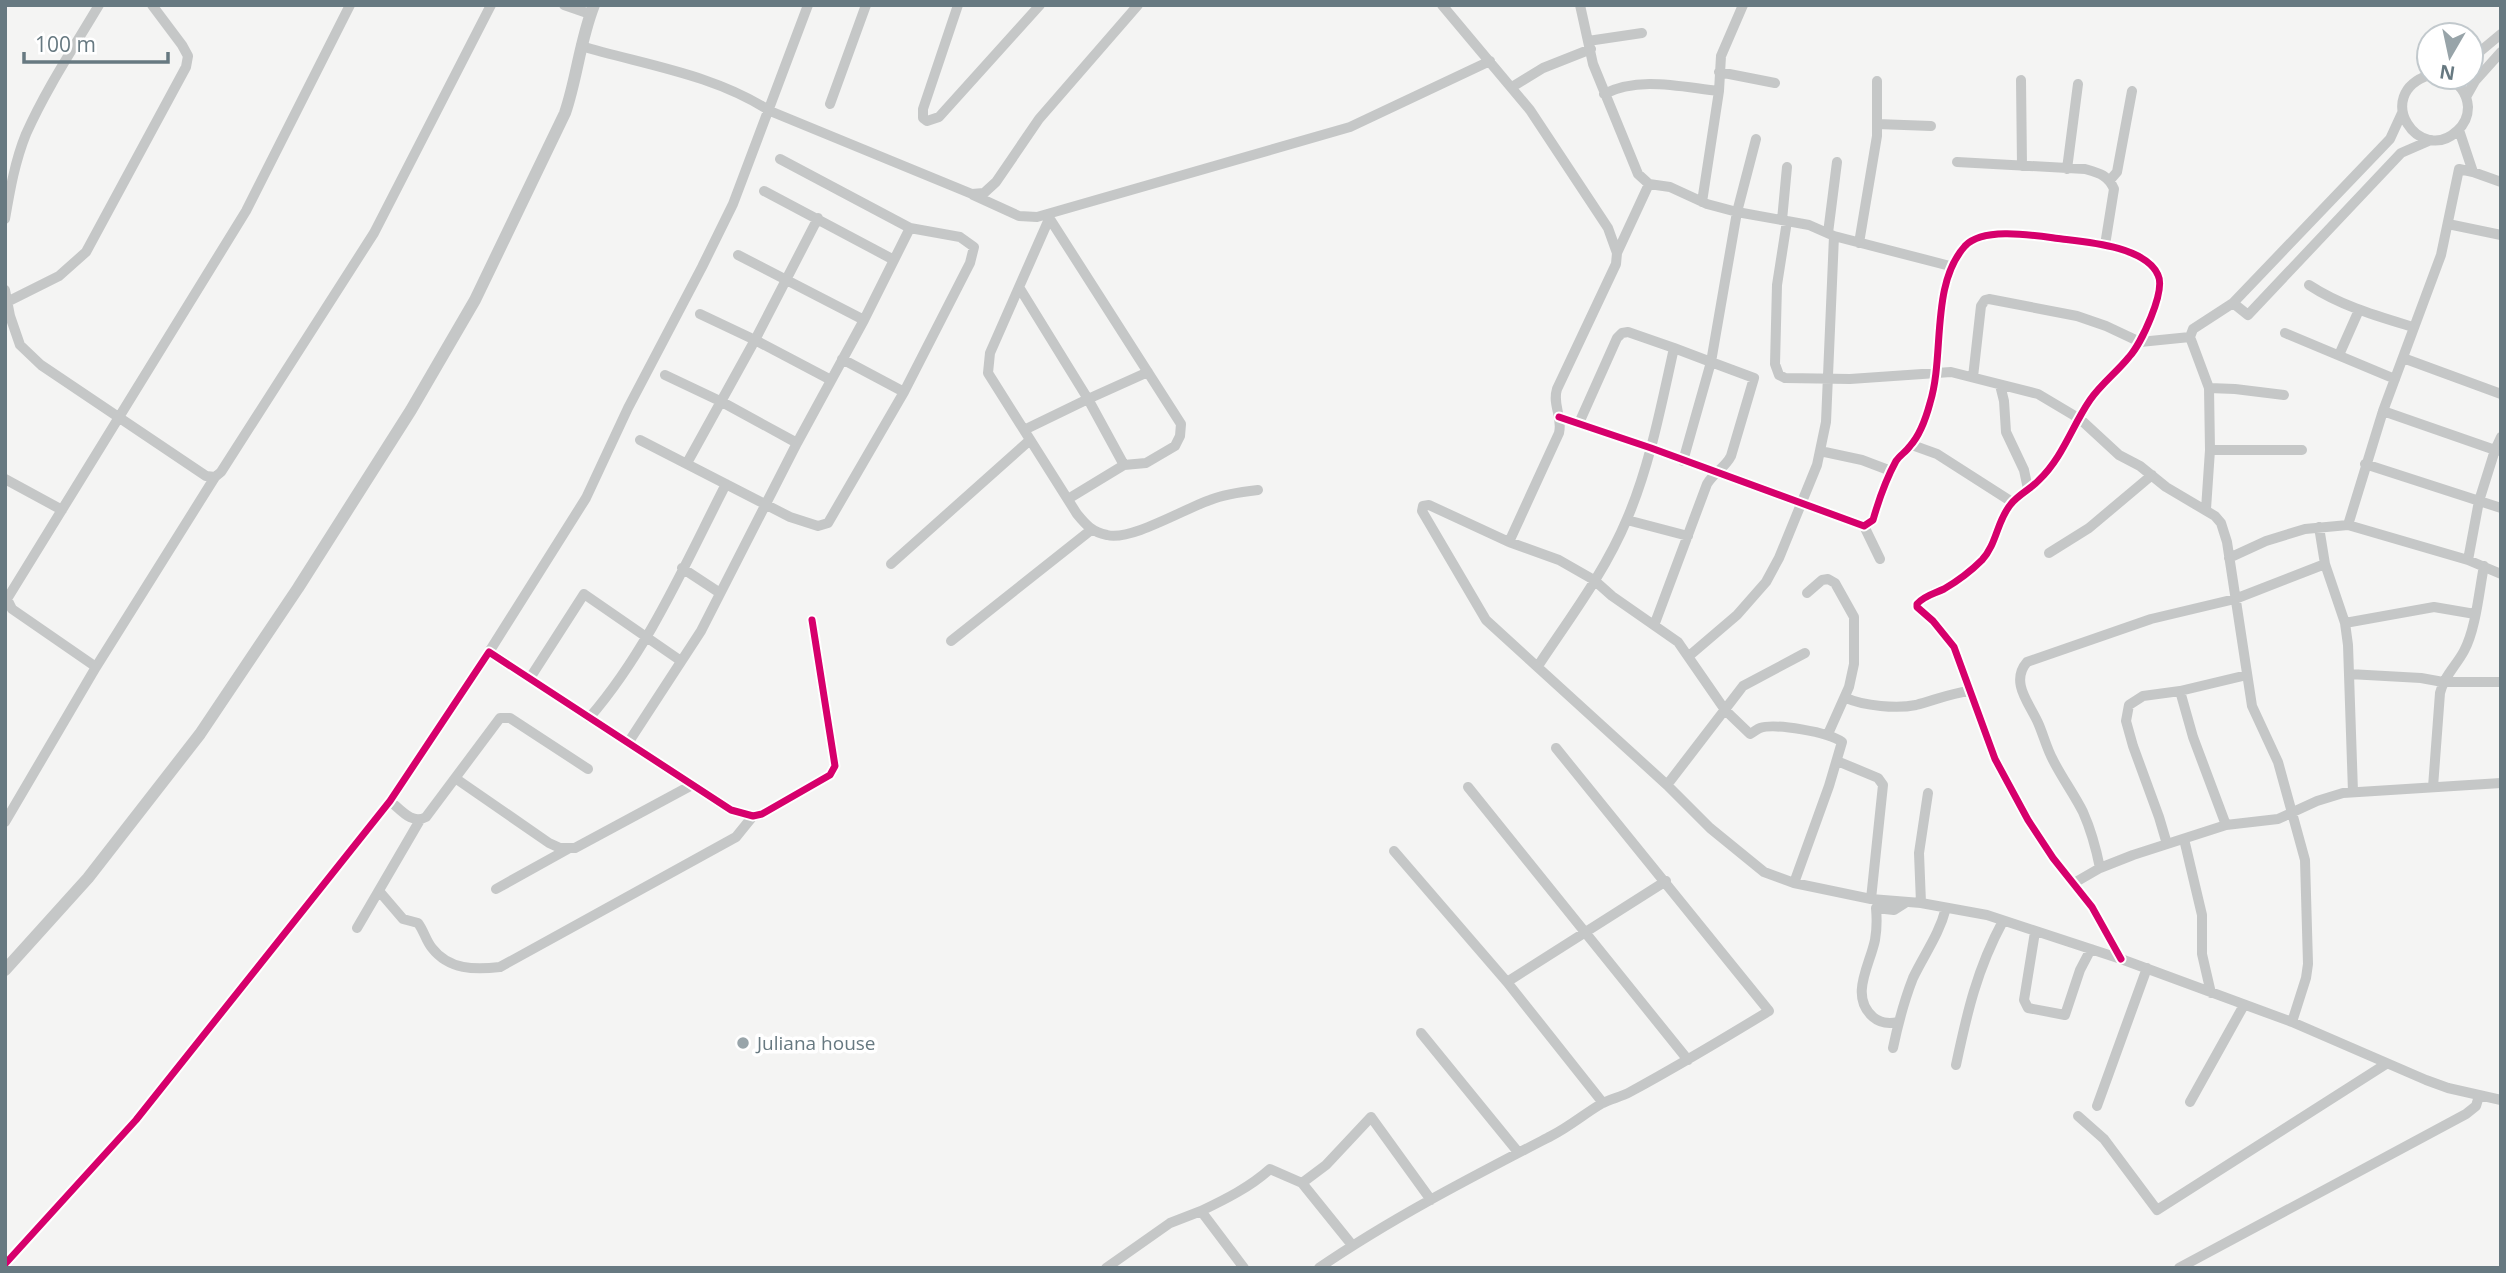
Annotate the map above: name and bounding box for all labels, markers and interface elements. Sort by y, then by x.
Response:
scale bar [24,21,168,65]
north arrow [2415,21,2485,91]
text: 100 m [35,30,96,58]
text: N [2438,59,2457,87]
place label: Juliana house [755,1030,876,1056]
marker: Juliana house [735,1035,751,1051]

